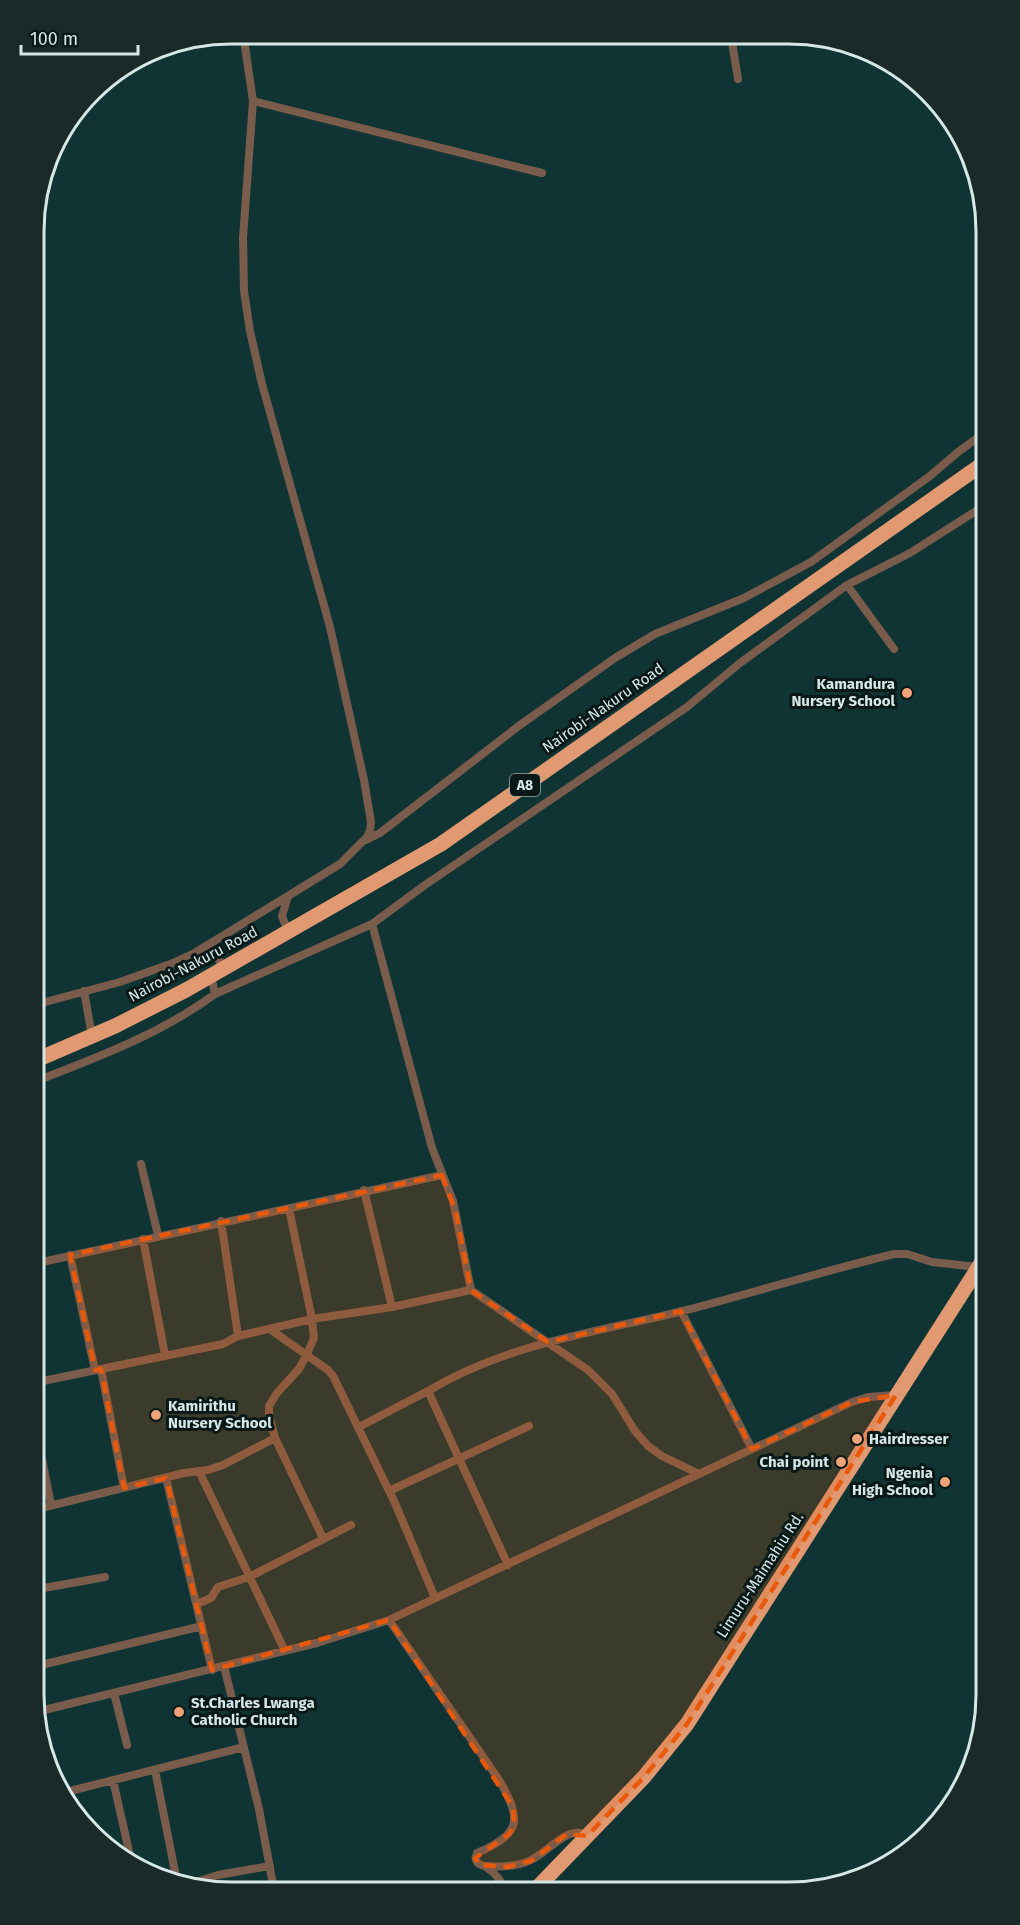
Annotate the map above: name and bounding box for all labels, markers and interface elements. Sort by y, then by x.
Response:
scale bar [21,18,138,56]
text: 100 m [30,28,78,50]
street label: Nairobi-Nakuru Road [539,659,667,757]
place label: Kamandura Nursery School [791,675,896,710]
marker: Kamandura Nursery School [900,686,914,700]
road number: A8 [510,774,540,796]
street label: Nairobi-Nakuru Road [125,922,261,1006]
place label: Kamirithu Nursery School [168,1397,272,1432]
marker: Kamirithu Nursery School [149,1408,163,1422]
place label: Hairdresser [869,1430,950,1448]
marker: Hairdresser [850,1432,864,1446]
place label: Chai point [759,1453,829,1471]
marker: Chai point [834,1455,848,1469]
place label: Ngenia High School [852,1464,934,1499]
marker: Ngenia High School [938,1475,952,1489]
street label: Limuru-Maimahiu Rd. [713,1509,807,1641]
place label: St.Charles Lwanga Catholic Church [191,1694,315,1729]
marker: St.Charles Lwanga Catholic Church [172,1705,186,1719]

